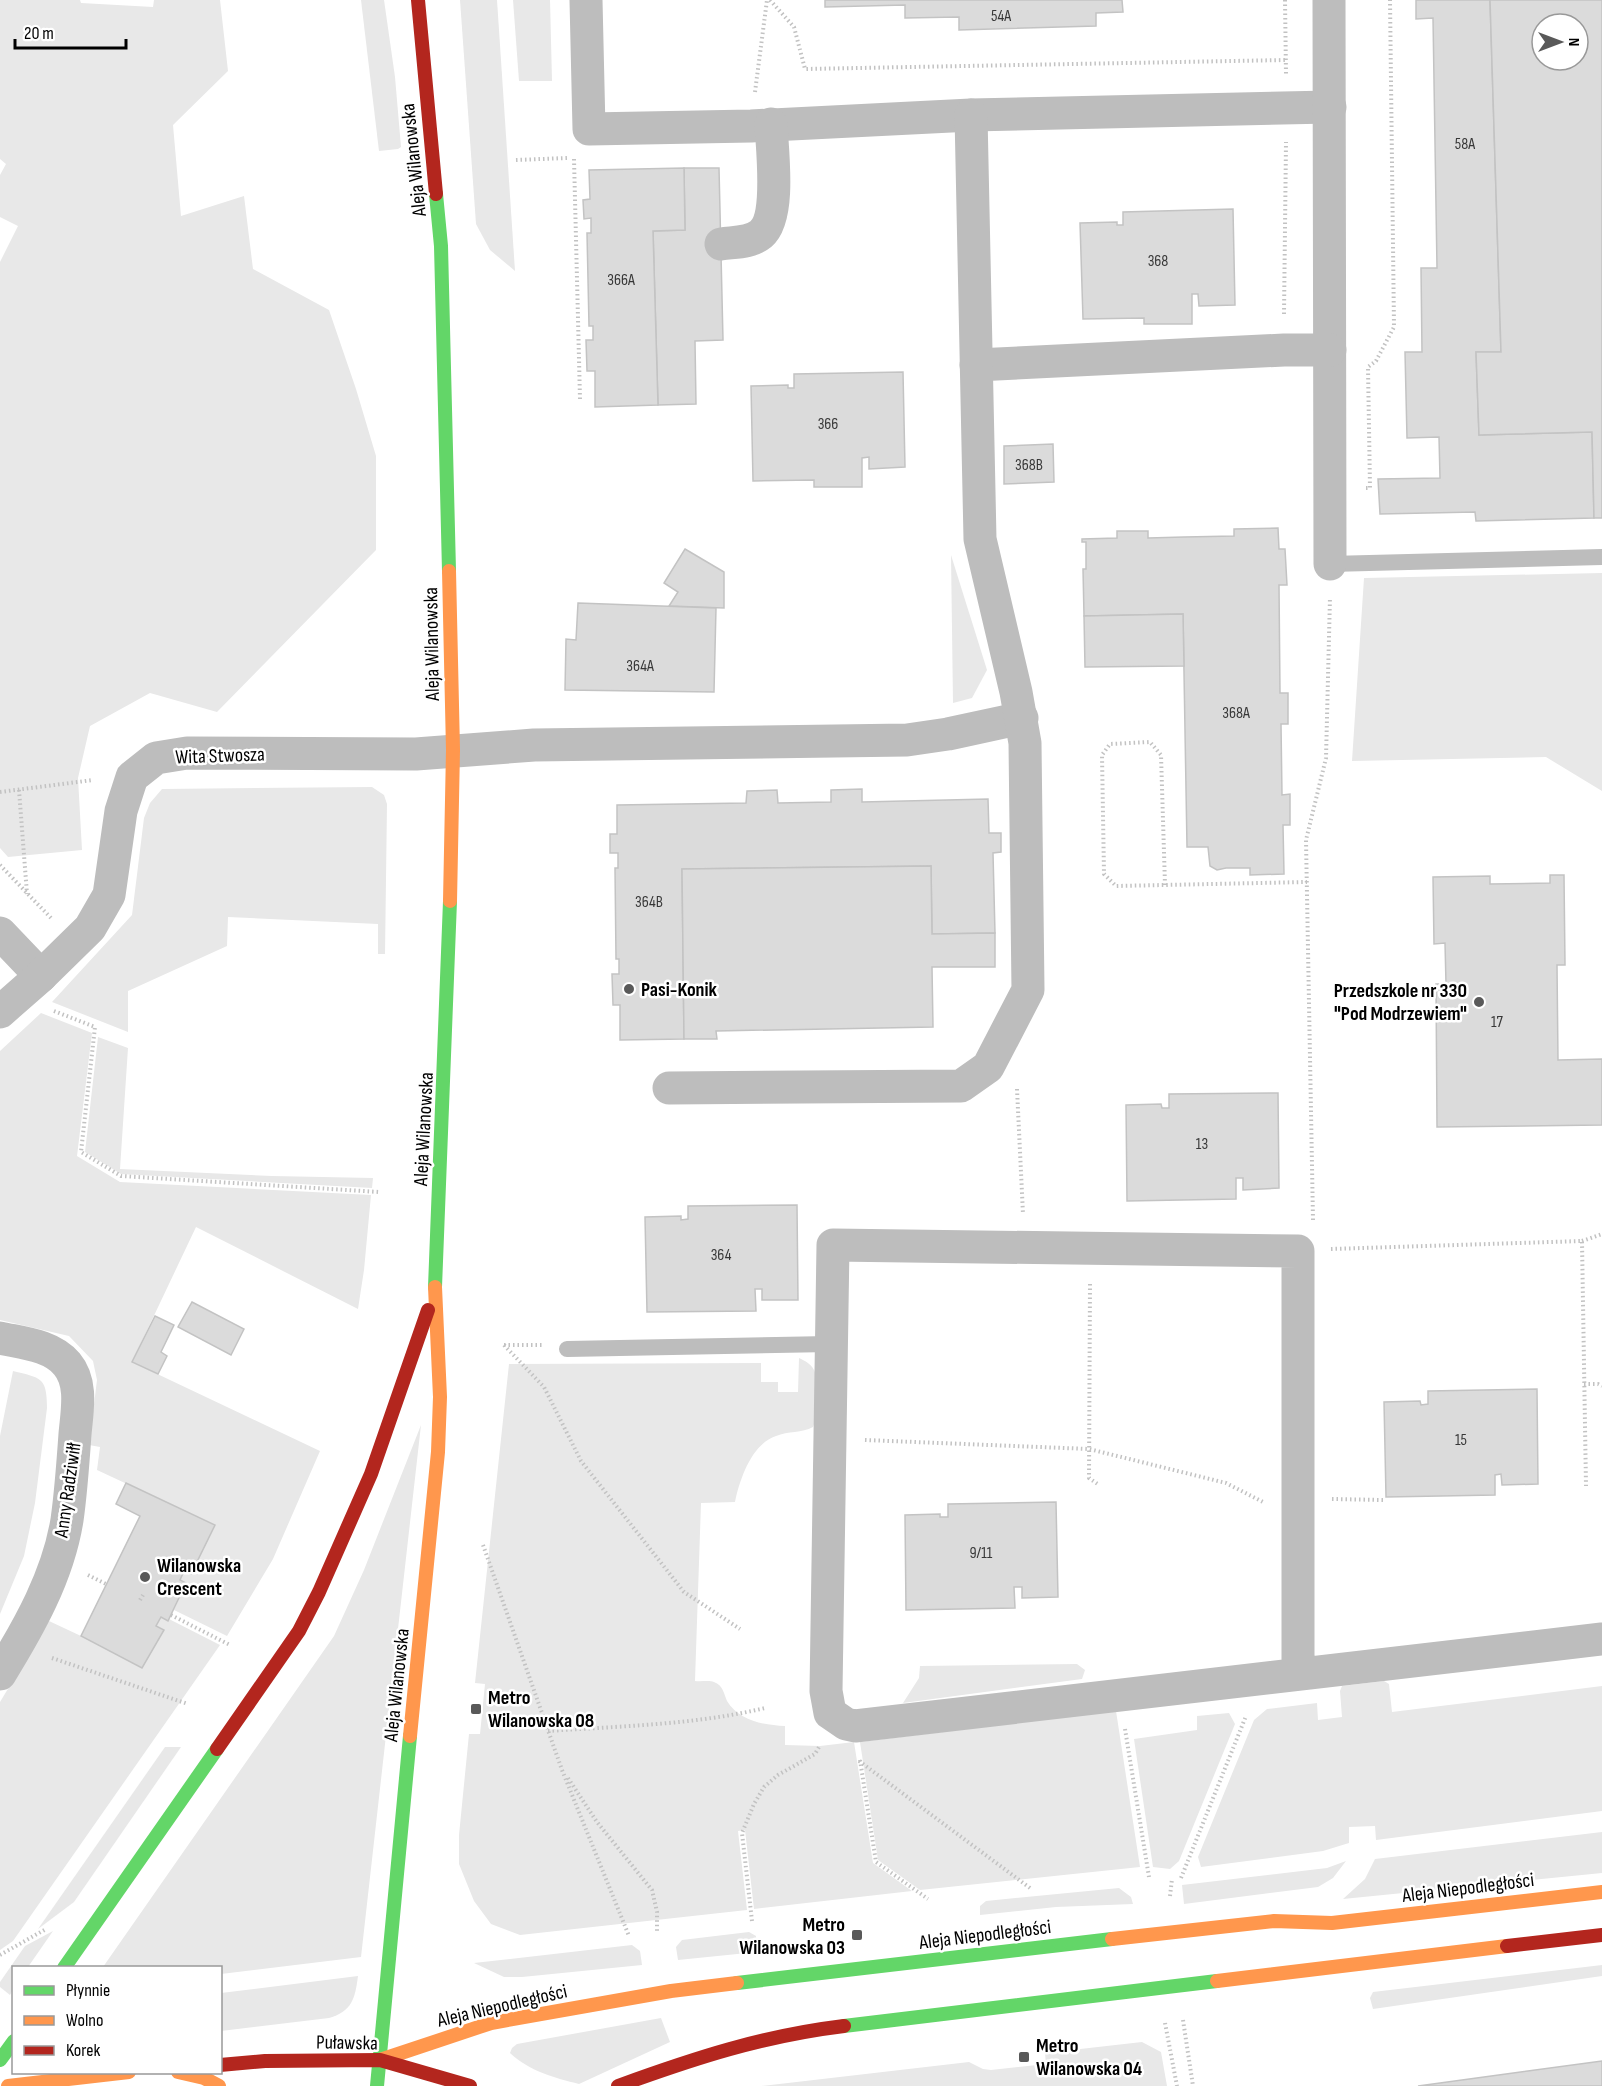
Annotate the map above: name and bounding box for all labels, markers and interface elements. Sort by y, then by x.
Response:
house number: 54A [991,7,1011,26]
scale bar [15,12,126,50]
north arrow [1530,12,1590,72]
text: 20 m [24,23,54,44]
text: N [1564,38,1583,46]
street label: Aleja Wilanowska [396,102,432,219]
house number: 58A [1455,135,1475,154]
house number: 368 [1148,252,1168,271]
house number: 366A [607,271,635,290]
house number: 366 [818,415,838,434]
house number: 368B [1015,456,1043,475]
street label: Aleja Wilanowska [419,587,445,702]
house number: 364A [626,657,654,676]
house number: 368A [1222,704,1250,723]
street label: Wita Stwosza [175,742,265,770]
house number: 364B [635,893,663,912]
place label: Pasi-Konik [641,978,718,1002]
place label: Przedszkole nr 330 "Pod Modrzewiem" [1334,979,1467,1026]
marker: Pasi-Konik [622,982,636,996]
marker: Przedszkole nr 330 "Pod Modrzewiem" [1472,995,1486,1009]
house number: 17 [1491,1013,1504,1032]
street label: Aleja Wilanowska [409,1072,439,1187]
house number: 13 [1196,1135,1208,1154]
house number: 364 [711,1246,732,1265]
house number: 15 [1455,1431,1467,1450]
street label: Anny Radziwiłł [49,1441,87,1540]
house number: 9/11 [970,1544,993,1563]
place label: Wilanowska Crescent [157,1554,241,1601]
marker: Wilanowska Crescent [138,1570,152,1584]
street label: Aleja Wilanowska [379,1627,415,1744]
place label: Metro Wilanowska 08 [488,1686,594,1733]
marker: Metro Wilanowska 08 [469,1702,483,1716]
street label: Aleja Niepodległości [1400,1868,1535,1908]
place label: Metro Wilanowska 03 [739,1913,845,1960]
street label: Aleja Niepodległości [917,1915,1052,1955]
marker: Metro Wilanowska 03 [850,1928,864,1942]
legend [12,1966,222,2074]
street label: Aleja Niepodległości [434,1979,570,2033]
text: Płynnie [66,1980,110,2001]
text: Wolno [66,2010,103,2031]
street label: Puławska [316,2030,378,2056]
place label: Metro Wilanowska 04 [1036,2034,1142,2081]
text: Korek [66,2040,100,2061]
marker: Metro Wilanowska 04 [1017,2050,1031,2064]

